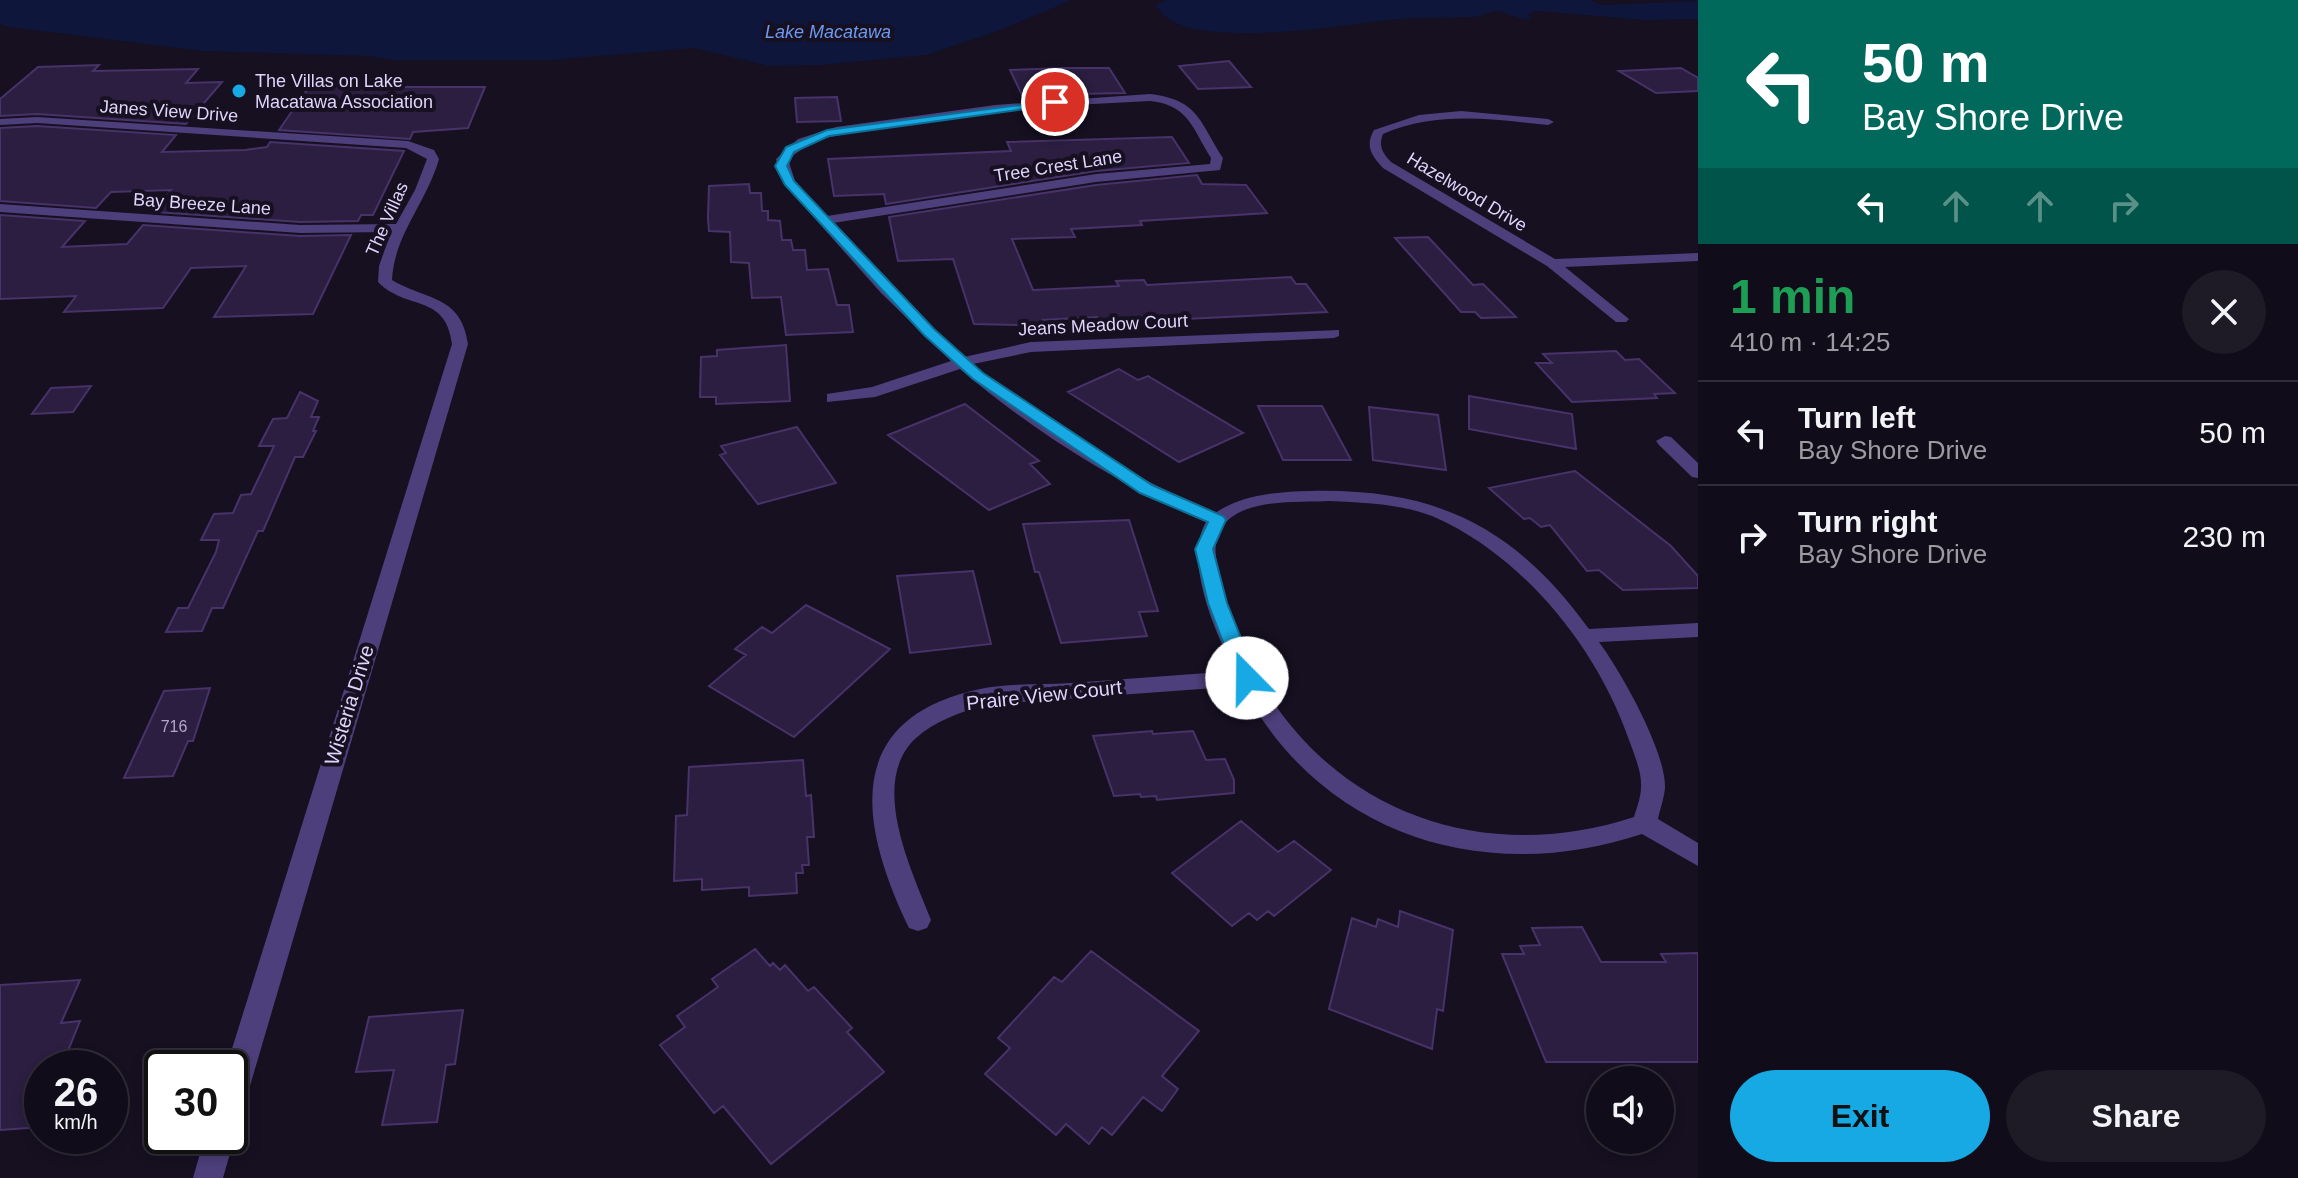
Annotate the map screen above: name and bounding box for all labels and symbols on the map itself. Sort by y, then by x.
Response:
water label: Lake Macatawa [765,22,891,42]
pin [1021,68,1089,136]
place label: The Villas on Lake Macatawa Association [255,71,433,112]
marker: The Villas on Lake Macatawa Association [230,82,248,100]
street label: Janes View Drive [99,96,239,126]
street label: Tree Crest Lane [993,146,1123,186]
street label: Hazelwood Drive [1404,148,1530,236]
street label: The Villas [362,179,412,259]
street label: Bay Breeze Lane [132,189,272,219]
street label: Jeans Meadow Court [1018,311,1188,339]
position arrow [1205,636,1289,720]
street label: Wisteria Drive [320,642,378,768]
street label: Praire View Court [965,676,1123,714]
house number: 716 [161,718,187,735]
speed limit sign: 30 [144,1050,248,1154]

